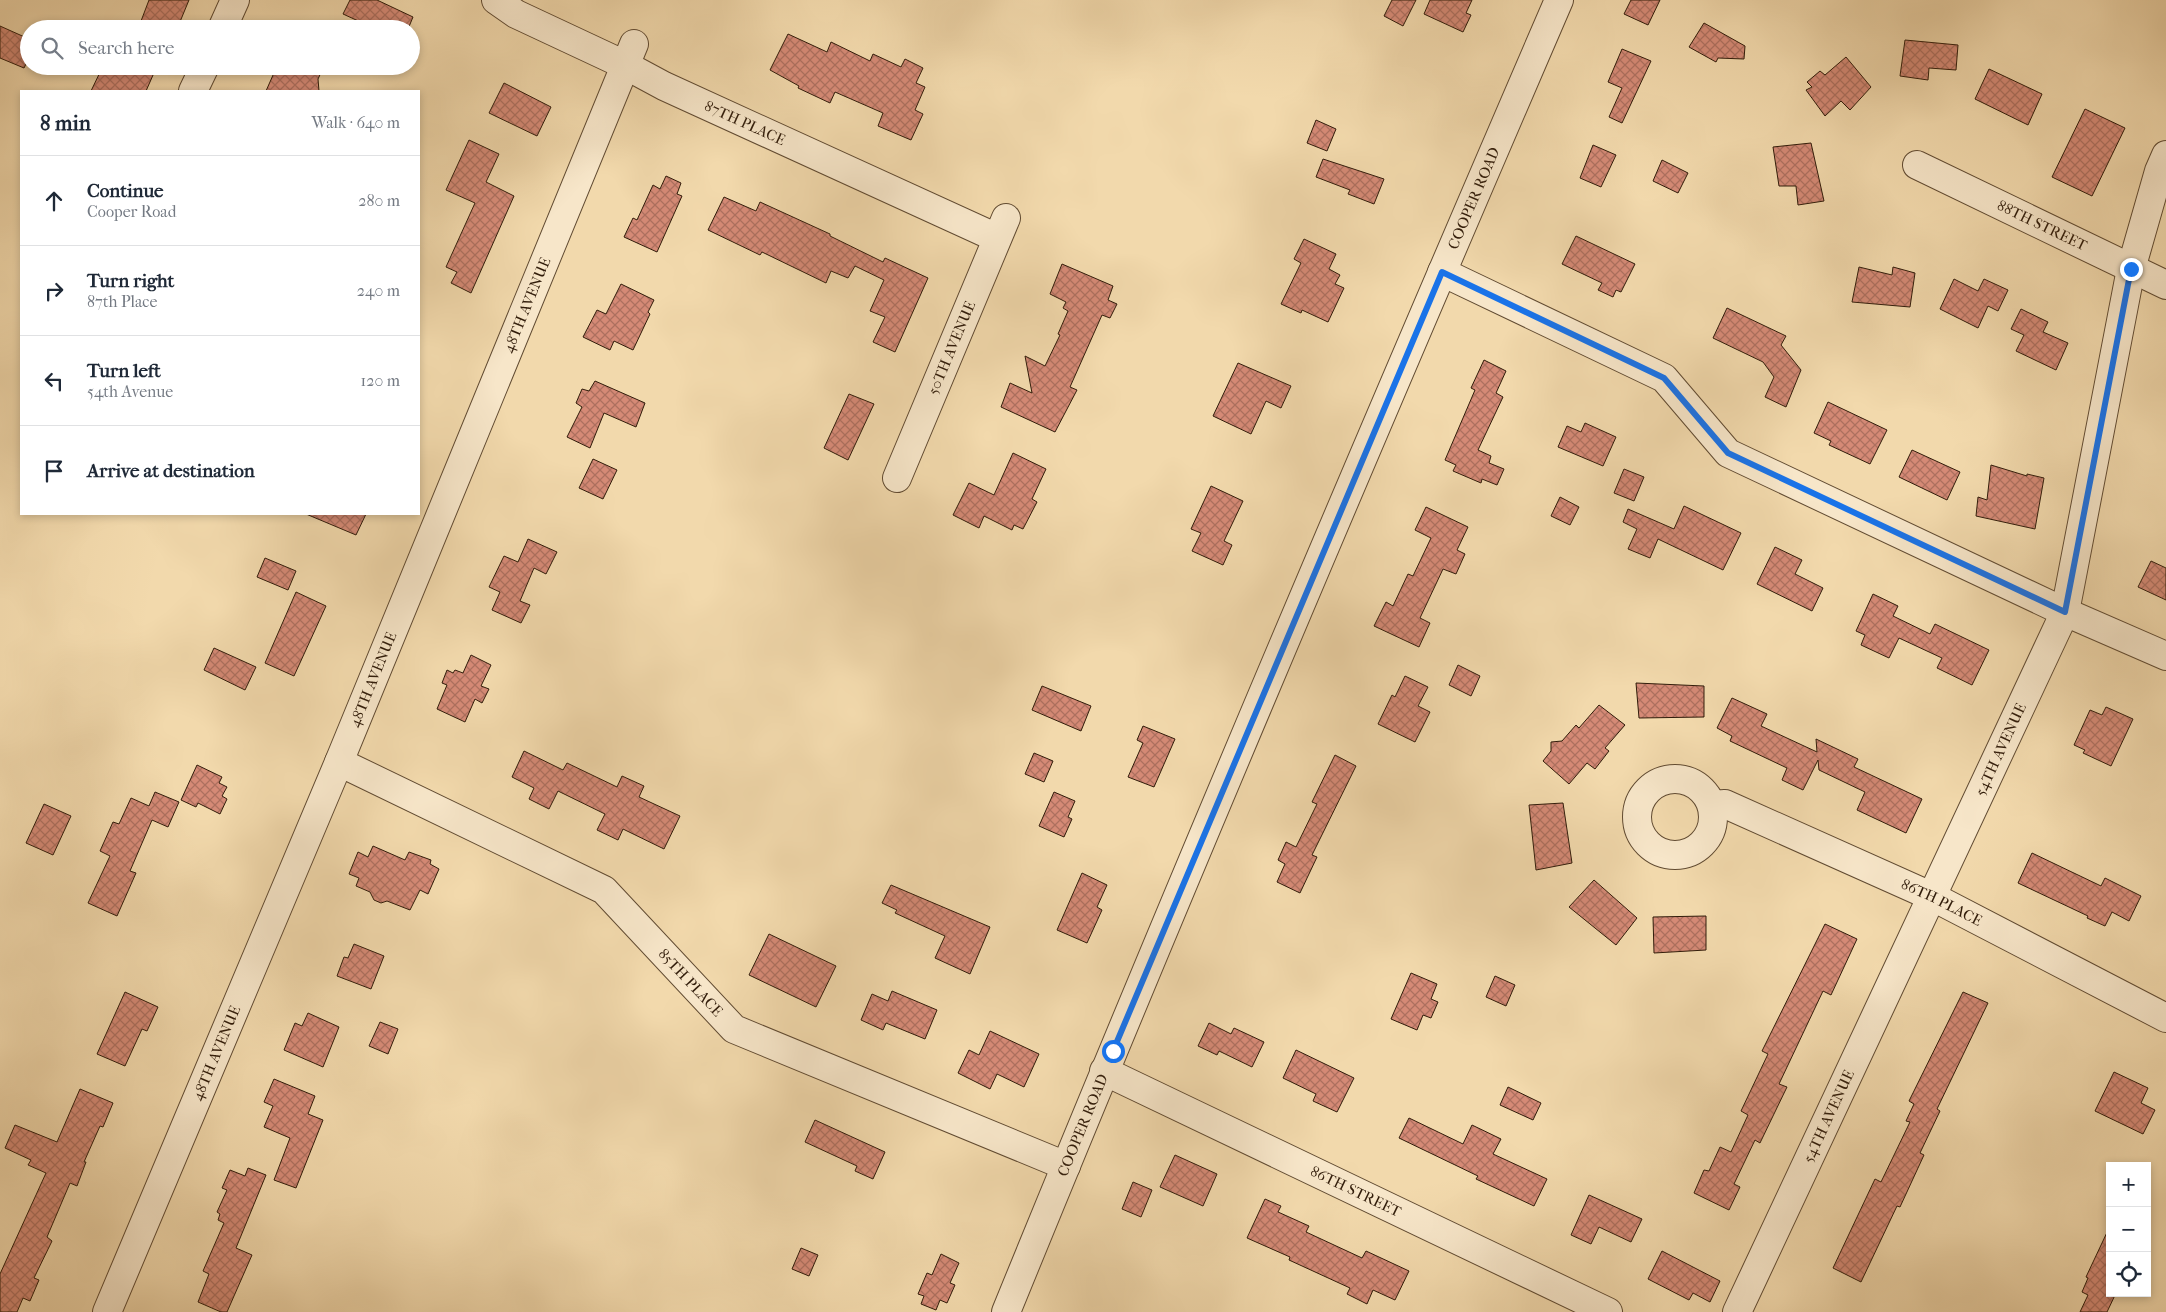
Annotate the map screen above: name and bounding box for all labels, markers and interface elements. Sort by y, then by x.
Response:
search box [20,20,420,75]
icon: search [38,34,66,62]
text: Search here [78,37,174,59]
street label: 87TH PLACE [702,97,788,149]
text: 8 min [40,111,91,135]
text: Walk · 640 m [312,113,400,132]
street label: COOPER ROAD [1444,145,1504,252]
text: Continue [87,180,163,202]
icon: ahead [40,187,68,215]
text: 280 m [358,191,400,210]
street label: 88TH STREET [1994,196,2091,255]
text: Cooper Road [87,202,176,221]
street label: 48TH AVENUE [499,255,554,355]
route end [2120,258,2143,281]
text: Turn right [87,270,174,292]
icon: right [40,277,68,305]
text: 240 m [357,281,400,300]
text: 87th Place [87,292,157,311]
street label: 50TH AVENUE [924,298,979,398]
text: Turn left [87,360,161,382]
icon: left [40,367,68,395]
text: 120 m [361,371,400,390]
text: 54th Avenue [87,382,173,401]
icon: arrive [40,457,68,485]
text: Arrive at destination [87,460,255,482]
street label: 48TH AVENUE [345,629,400,730]
street label: 54TH AVENUE [1971,700,2030,799]
street label: 86TH PLACE [1898,875,1985,930]
street label: 85TH PLACE [655,945,727,1020]
street label: 48TH AVENUE [188,1003,244,1103]
route start [1102,1040,1125,1063]
street label: 54TH AVENUE [1799,1067,1858,1166]
street label: COOPER ROAD [1054,1071,1112,1179]
street label: 86TH STREET [1308,1162,1405,1221]
map controls [2106,1162,2151,1297]
button: + [2106,1162,2151,1207]
button: − [2106,1207,2151,1252]
button: locate [2106,1252,2151,1297]

